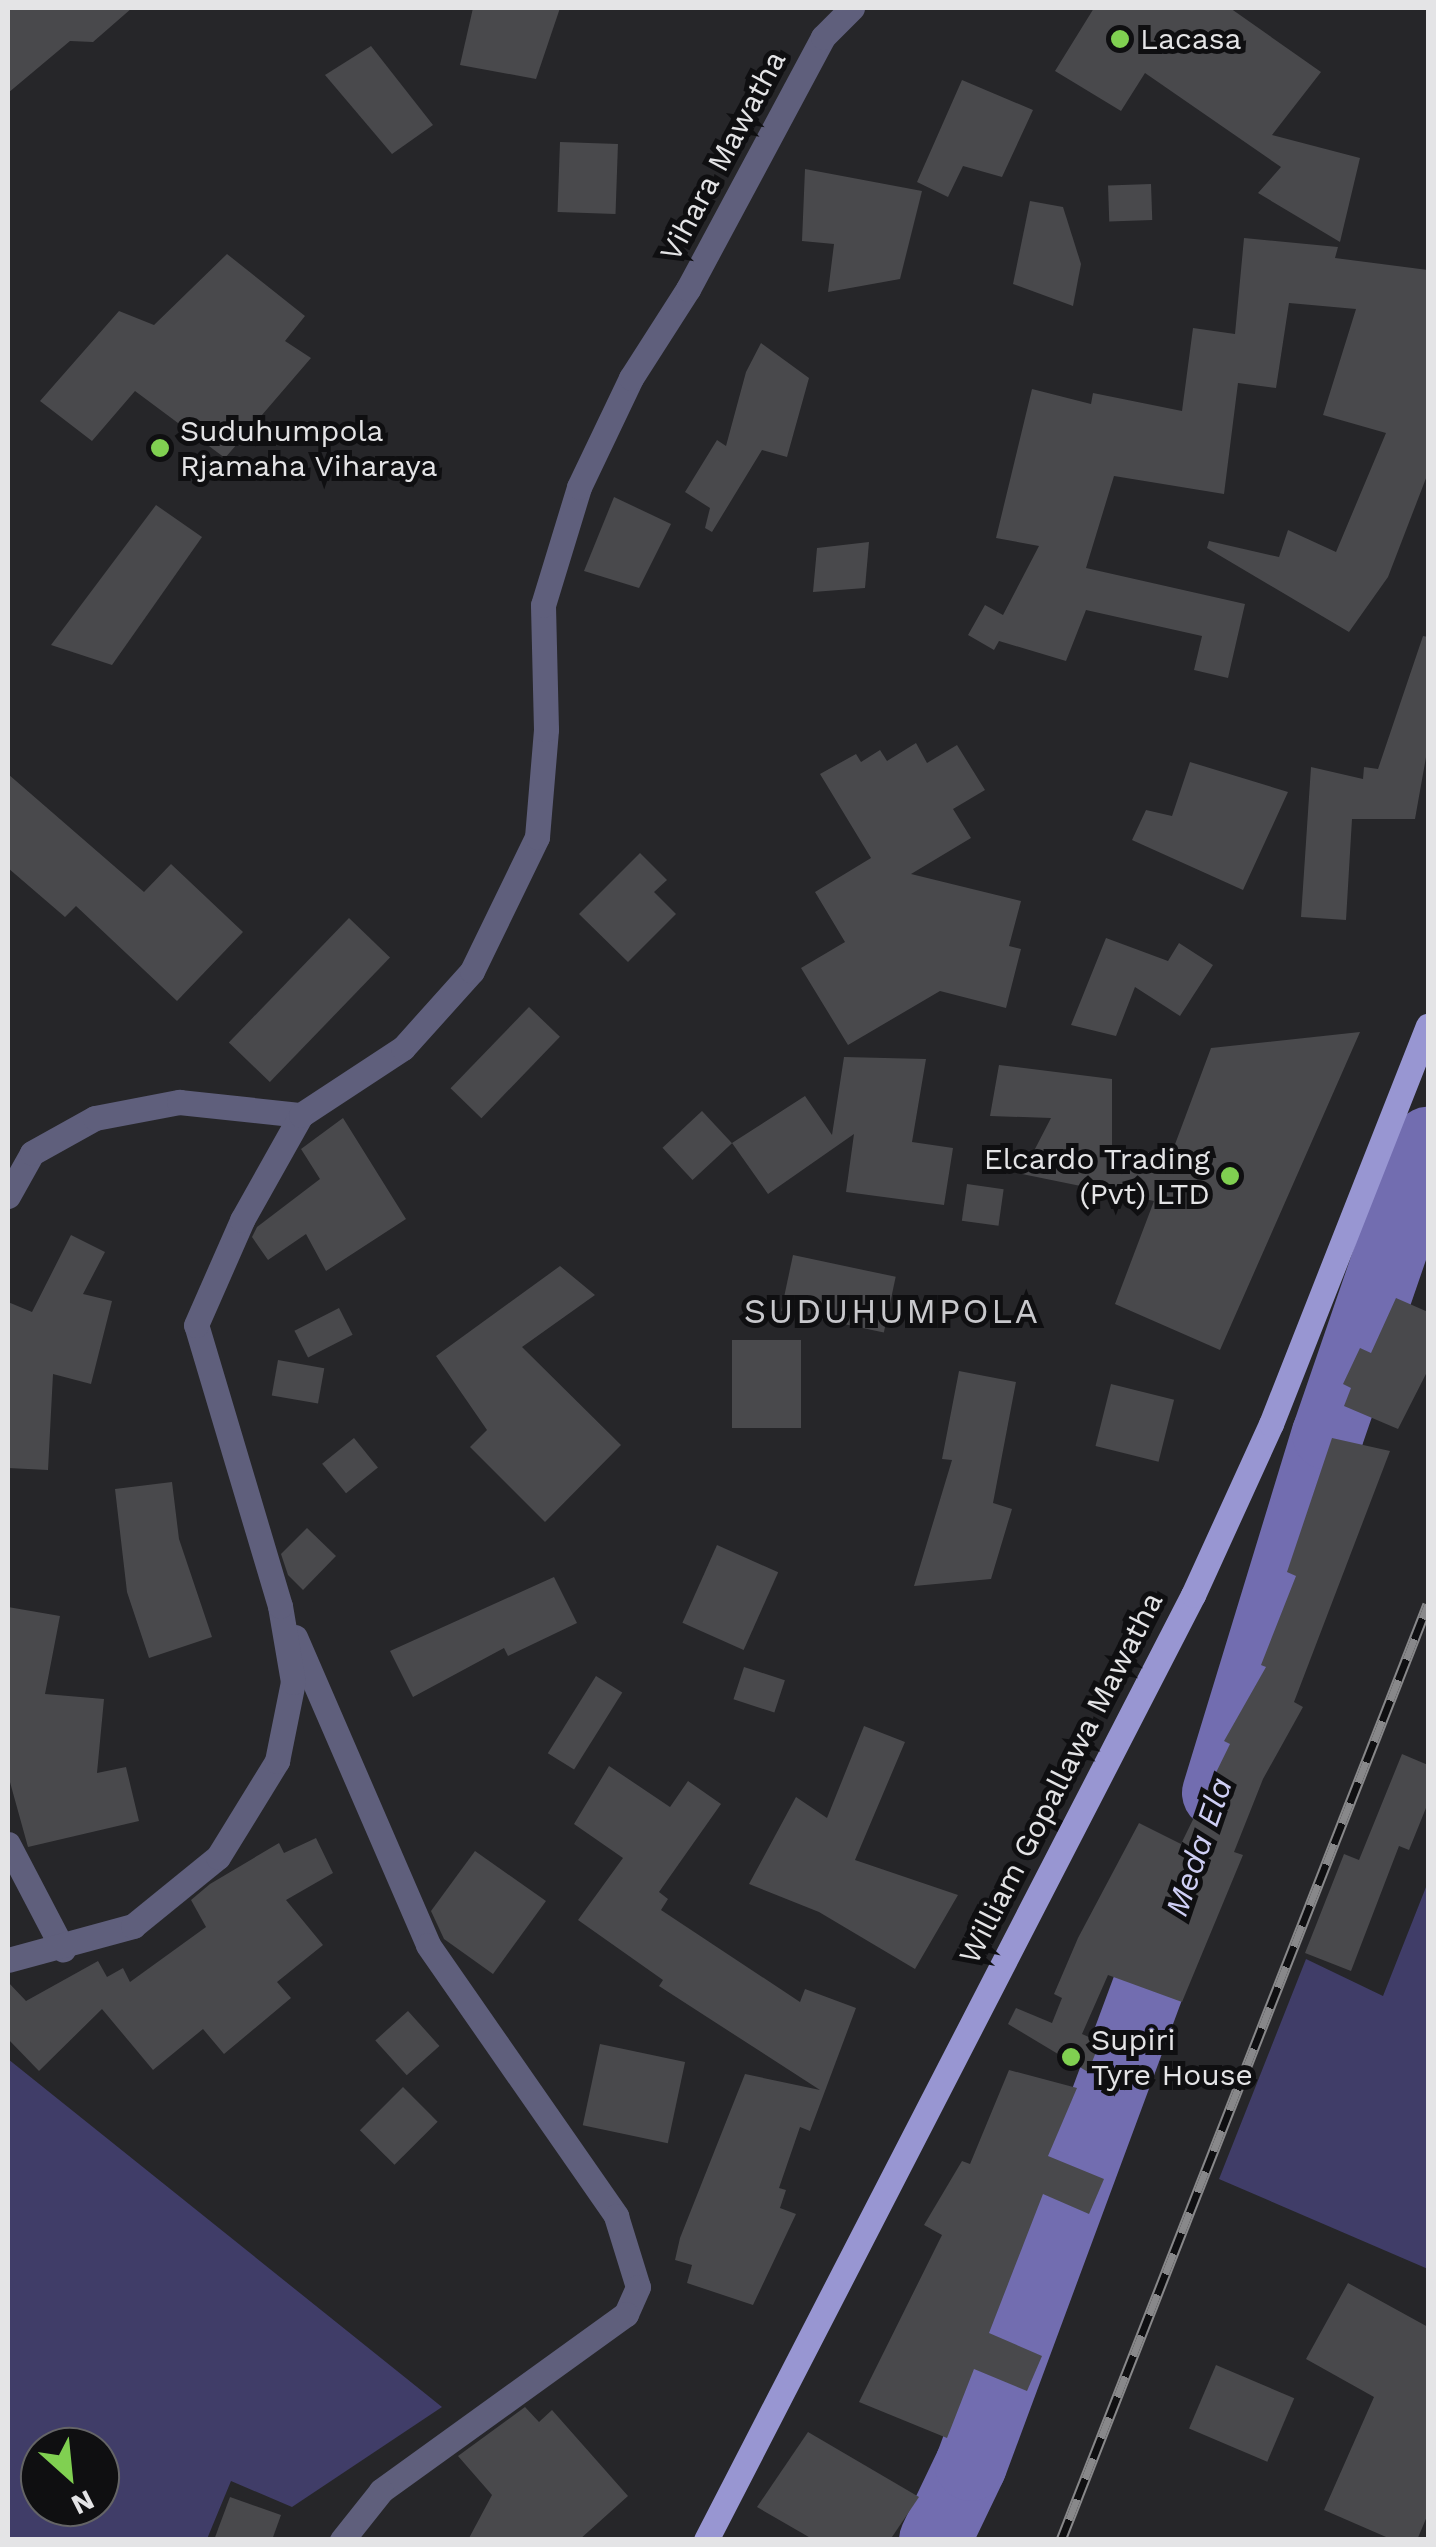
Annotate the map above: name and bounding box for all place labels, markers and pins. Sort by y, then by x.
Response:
place label: Lacasa [1140,21,1241,57]
marker: Lacasa [1109,28,1131,50]
place label: Suduhumpola Rjamaha Viharaya [180,413,439,484]
marker: Suduhumpola Rjamaha Viharaya [149,437,171,459]
place label: Elcardo Trading (Pvt) LTD [983,1141,1210,1212]
marker: Elcardo Trading (Pvt) LTD [1219,1165,1241,1187]
place label: Supiri Tyre House [1091,2022,1253,2092]
marker: Supiri Tyre House [1060,2046,1082,2068]

